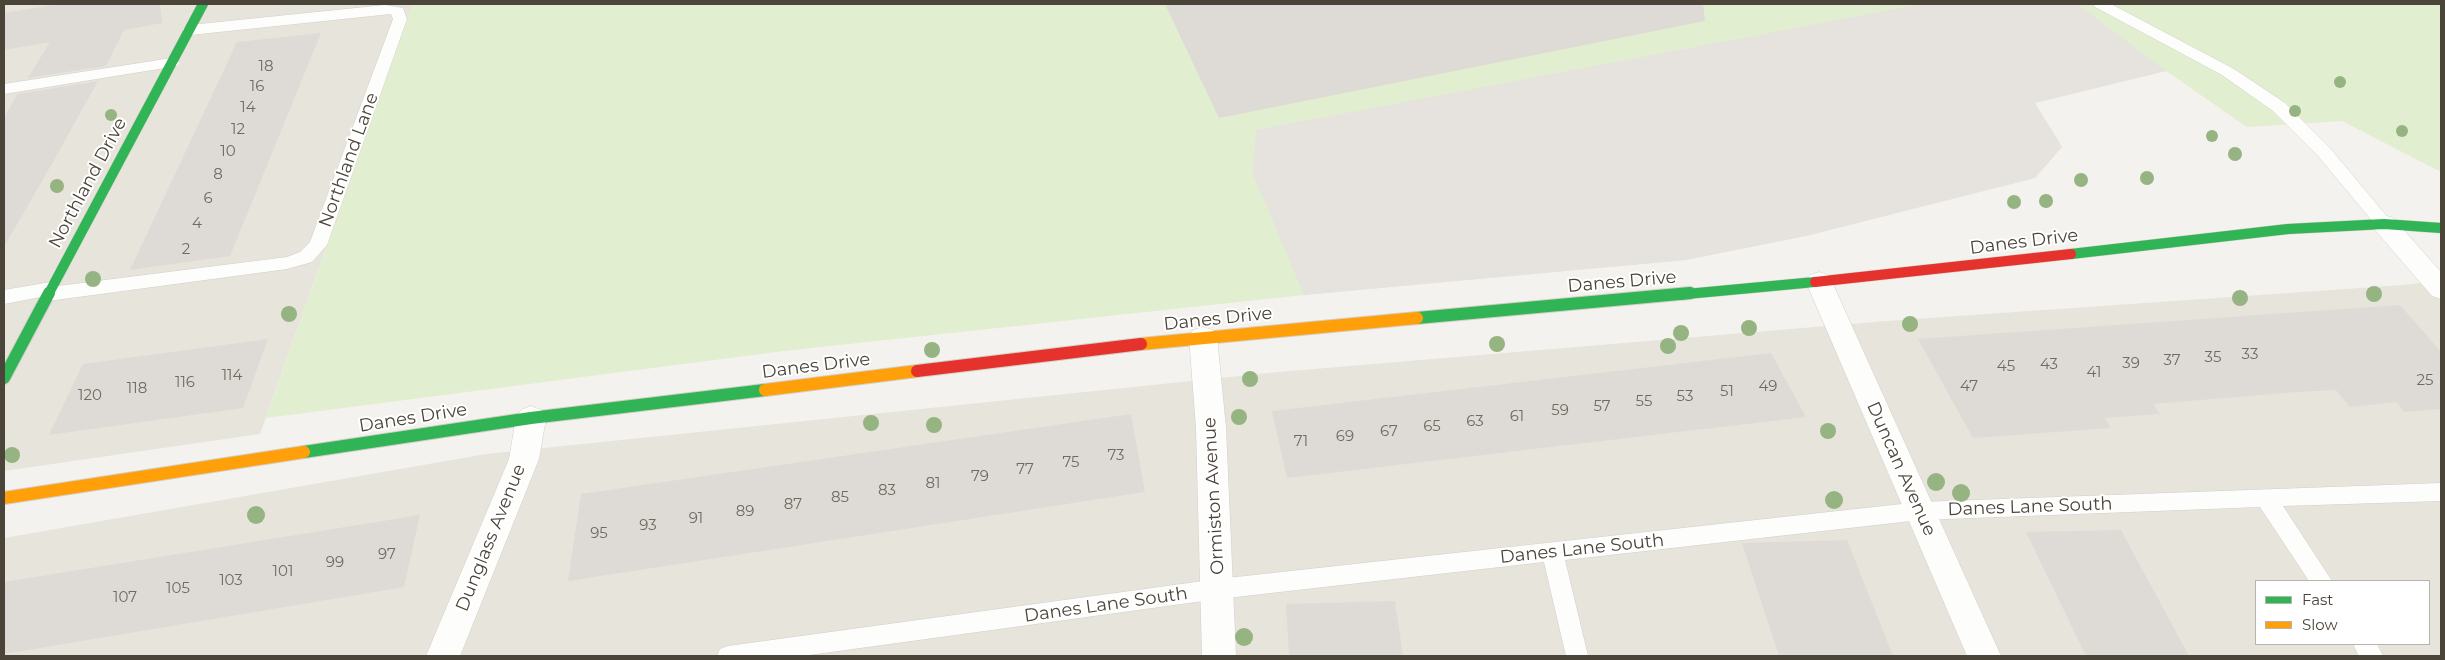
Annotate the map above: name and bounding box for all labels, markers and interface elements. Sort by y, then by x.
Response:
house number: 18 [259,58,273,76]
house number: 16 [250,78,264,96]
street label: Northland Lane [315,90,383,230]
house number: 14 [240,99,256,117]
street label: Northland Drive [45,114,131,252]
house number: 12 [231,121,245,139]
house number: 10 [220,143,236,161]
house number: 8 [213,166,223,184]
house number: 6 [203,190,213,208]
house number: 4 [192,215,202,233]
street label: Danes Drive [1969,225,2079,259]
house number: 2 [182,241,190,259]
street label: Danes Drive [1567,266,1677,298]
street label: Danes Drive [1163,303,1273,335]
house number: 33 [2242,346,2258,364]
street label: Danes Drive [761,349,871,383]
house number: 35 [2205,349,2221,367]
house number: 37 [2163,352,2181,370]
house number: 39 [2122,355,2140,373]
house number: 43 [2040,356,2058,374]
house number: 45 [1997,358,2015,376]
house number: 41 [2087,364,2101,382]
house number: 114 [222,367,242,385]
house number: 25 [2416,372,2434,390]
house number: 116 [175,374,195,392]
house number: 49 [1759,378,1777,396]
house number: 47 [1960,378,1978,396]
house number: 118 [127,380,147,398]
house number: 51 [1720,383,1734,401]
house number: 120 [78,387,102,405]
house number: 53 [1677,388,1693,406]
house number: 55 [1636,393,1652,411]
house number: 57 [1593,398,1611,416]
street label: Danes Drive [357,399,469,437]
street label: Duncan Avenue [1862,399,1940,539]
house number: 59 [1551,402,1569,420]
house number: 61 [1510,408,1524,426]
house number: 63 [1466,413,1484,431]
street label: Ormiston Avenue [1199,417,1229,575]
house number: 65 [1423,418,1441,436]
house number: 67 [1380,423,1398,441]
house number: 69 [1336,428,1354,446]
house number: 71 [1294,433,1308,451]
house number: 73 [1107,447,1125,465]
house number: 75 [1062,454,1080,472]
street label: Dunglass Avenue [452,461,530,615]
house number: 77 [1016,461,1034,479]
house number: 79 [971,468,989,486]
house number: 81 [926,475,940,493]
house number: 83 [878,482,896,500]
house number: 85 [831,489,849,507]
street label: Danes Lane South [1947,493,2113,521]
house number: 87 [784,496,802,514]
house number: 89 [736,503,754,521]
house number: 91 [689,510,703,528]
house number: 93 [639,517,657,535]
house number: 95 [590,525,608,543]
street label: Danes Lane South [1499,530,1665,568]
house number: 97 [378,546,396,564]
house number: 99 [326,554,344,572]
house number: 101 [273,563,293,581]
house number: 103 [219,572,243,590]
house number: 105 [166,580,190,598]
legend [2255,580,2430,645]
street label: Danes Lane South [1023,583,1189,627]
house number: 107 [113,589,137,607]
text: Fast [2302,590,2333,609]
text: Slow [2302,615,2338,634]

